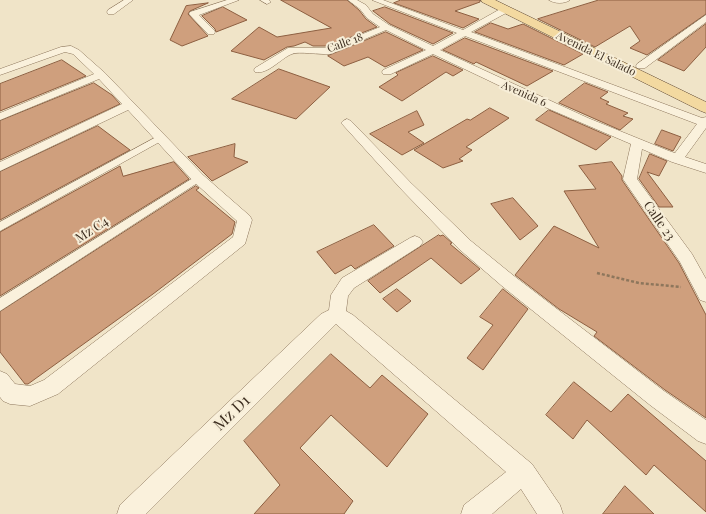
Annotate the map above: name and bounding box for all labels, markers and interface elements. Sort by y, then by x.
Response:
street label: Avenida El Salado [554,29,638,79]
street label: Calle 18 [325,30,365,56]
street label: Avenida 6 [499,78,549,110]
street label: Calle 23 [640,198,678,244]
street label: Mz C4 [73,214,111,246]
street label: Mz D1 [210,391,254,435]

